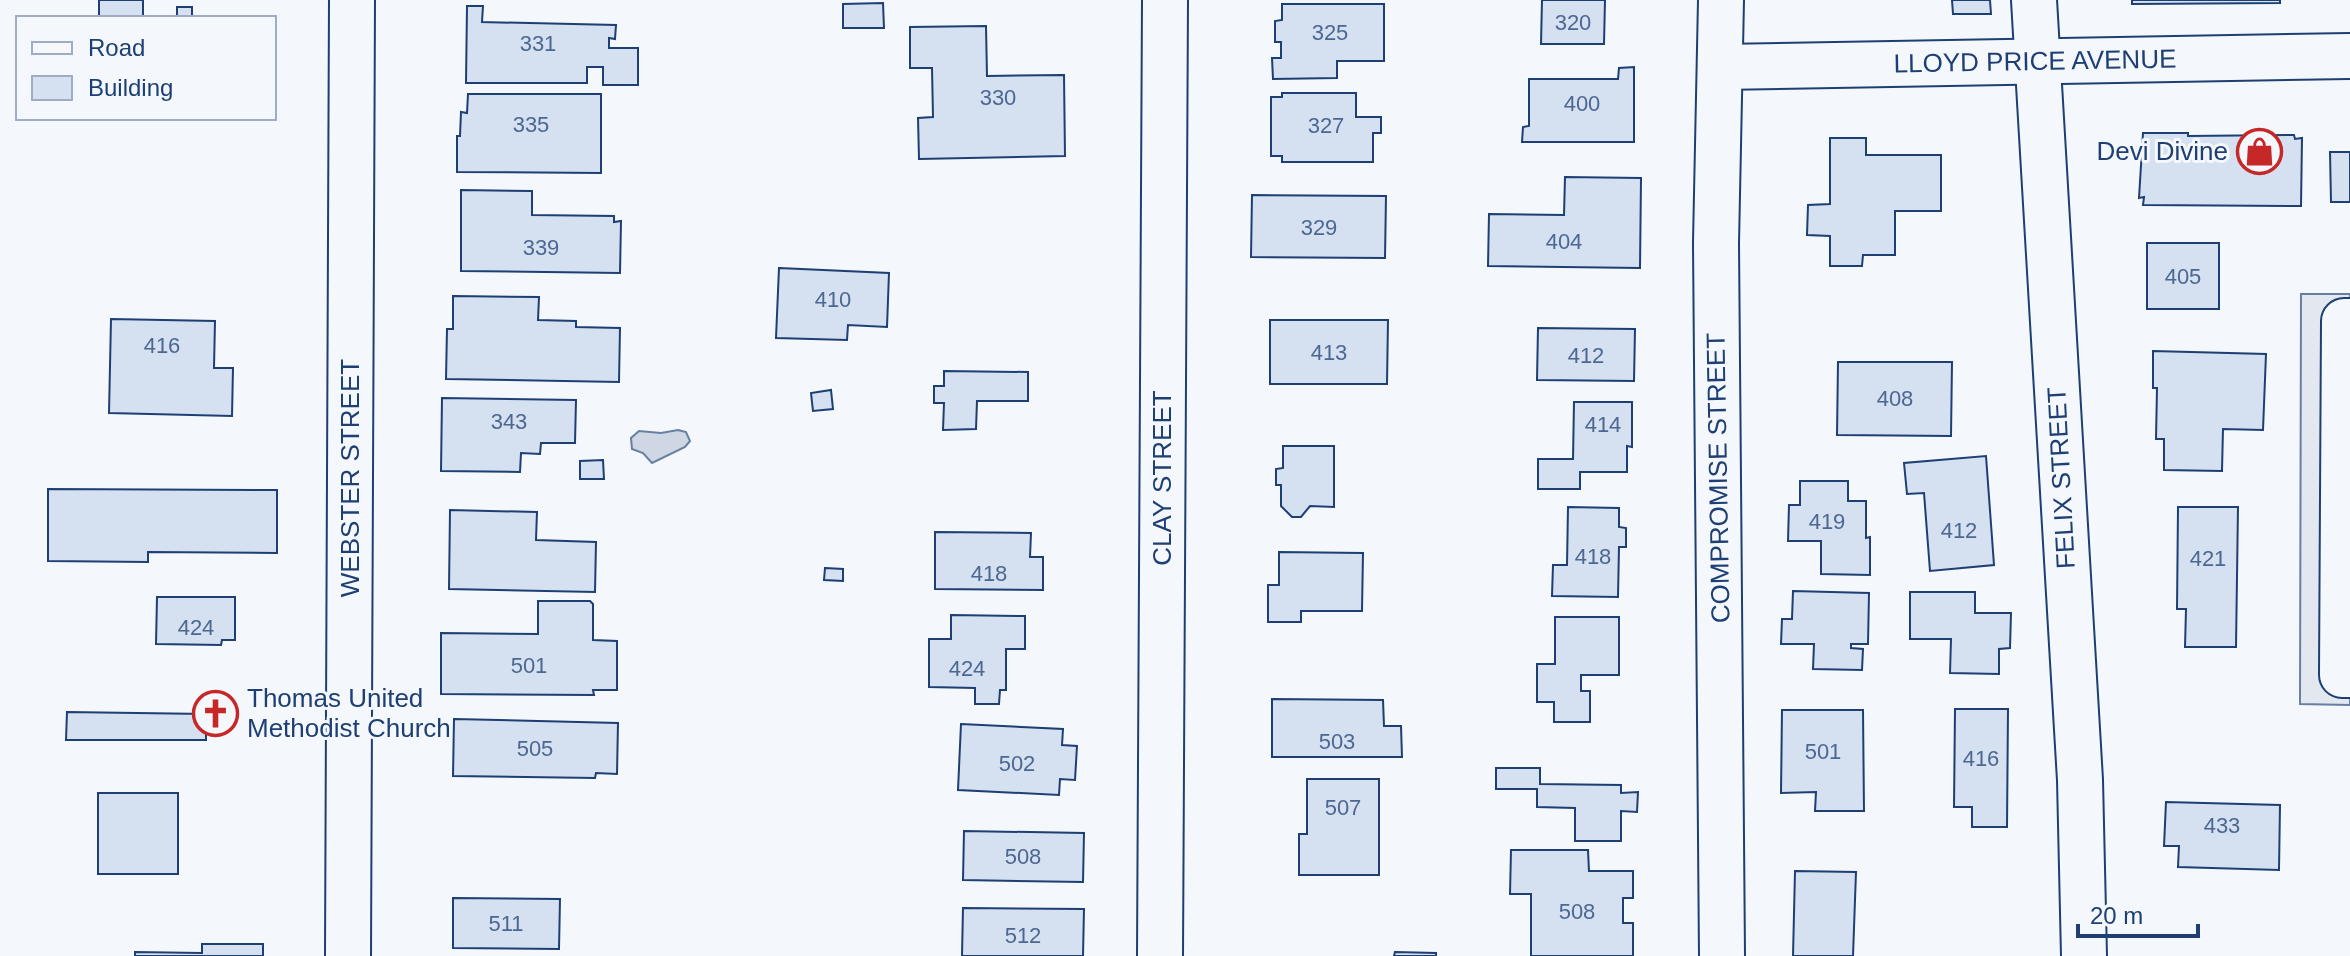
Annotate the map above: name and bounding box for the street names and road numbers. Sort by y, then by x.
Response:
street label: LLOYD PRICE AVENUE [1893,44,2177,78]
street label: COMPROMISE STREET [1700,332,1736,623]
street label: WEBSTER STREET [335,359,365,597]
street label: FELIX STREET [2041,386,2081,570]
street label: CLAY STREET [1147,390,1177,566]

